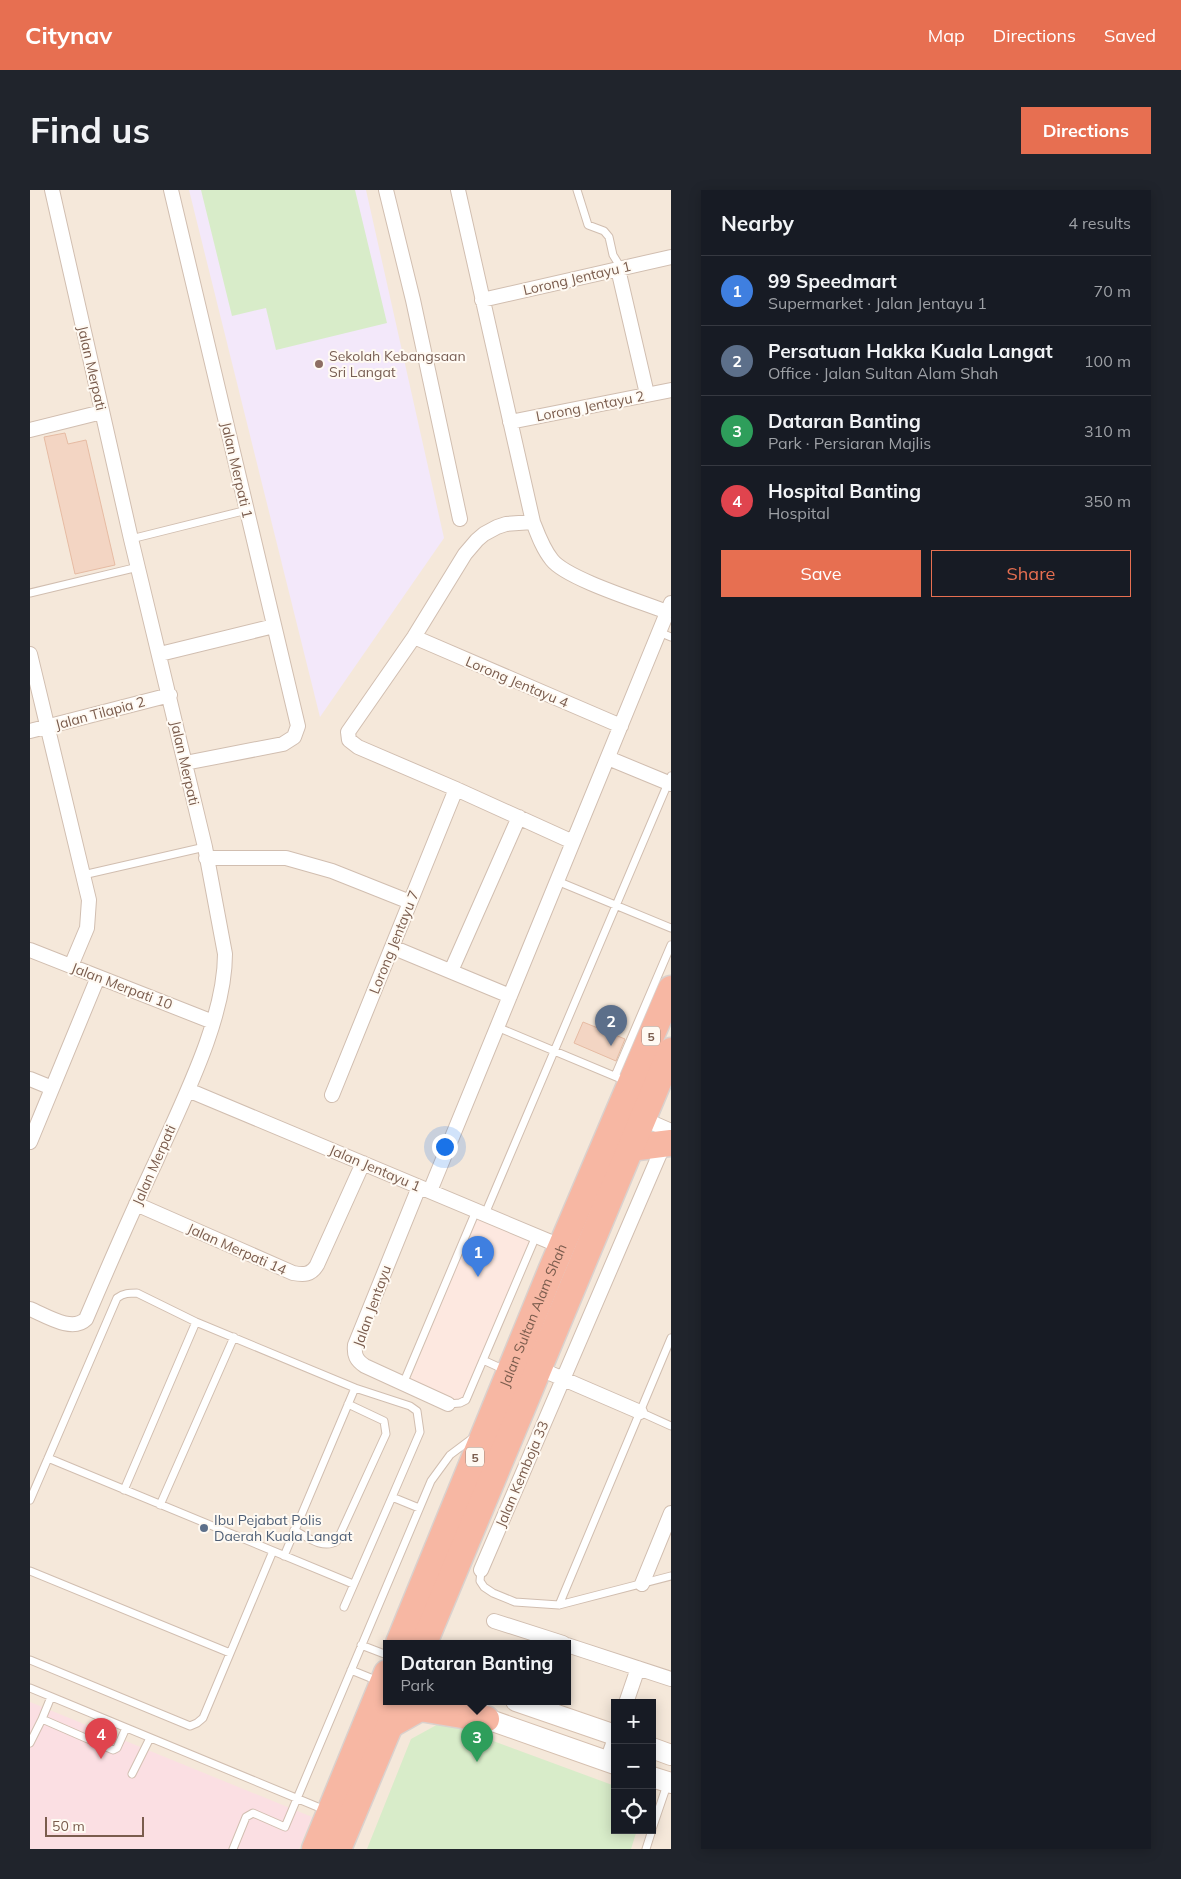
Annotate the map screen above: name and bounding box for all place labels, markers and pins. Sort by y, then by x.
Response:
place label: Sekolah Kebangsaan Sri Langat [329,347,466,381]
marker: Sekolah Kebangsaan Sri Langat [313,358,325,370]
pin: 2 [595,1005,627,1046]
pin: 1 [462,1236,494,1277]
place label: Ibu Pejabat Polis Daerah Kuala Langat [214,1511,352,1545]
marker: Ibu Pejabat Polis Daerah Kuala Langat [198,1522,210,1534]
pin: 4 [85,1718,117,1759]
pin: 3 [461,1721,493,1762]

